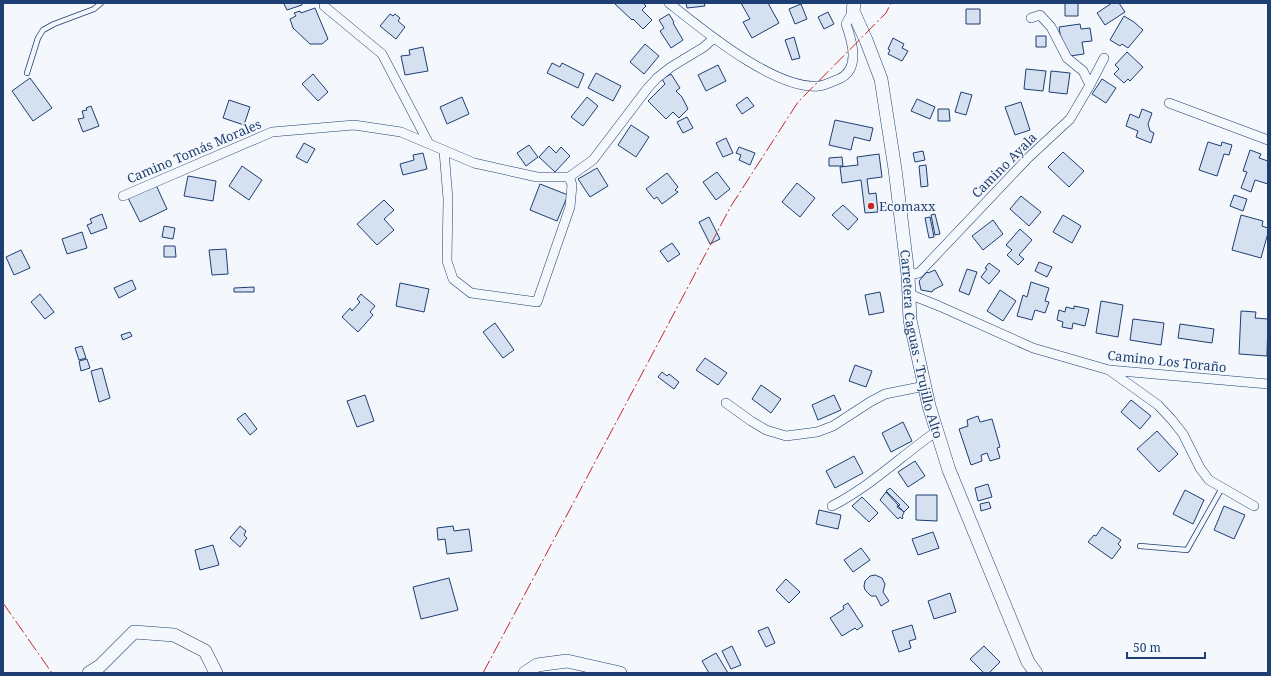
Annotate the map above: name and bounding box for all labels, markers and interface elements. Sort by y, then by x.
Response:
street label: Camino Tomás Morales [124,114,264,187]
street label: Camino Ayala [967,128,1041,202]
place label: Ecomaxx [879,197,936,215]
marker: Ecomaxx [866,201,876,211]
street label: Carretera Caguas - Trujillo Alto [896,249,948,441]
street label: Camino Los Toraño [1107,346,1227,376]
scale bar [1127,634,1205,660]
text: 50 m [1133,639,1161,656]

